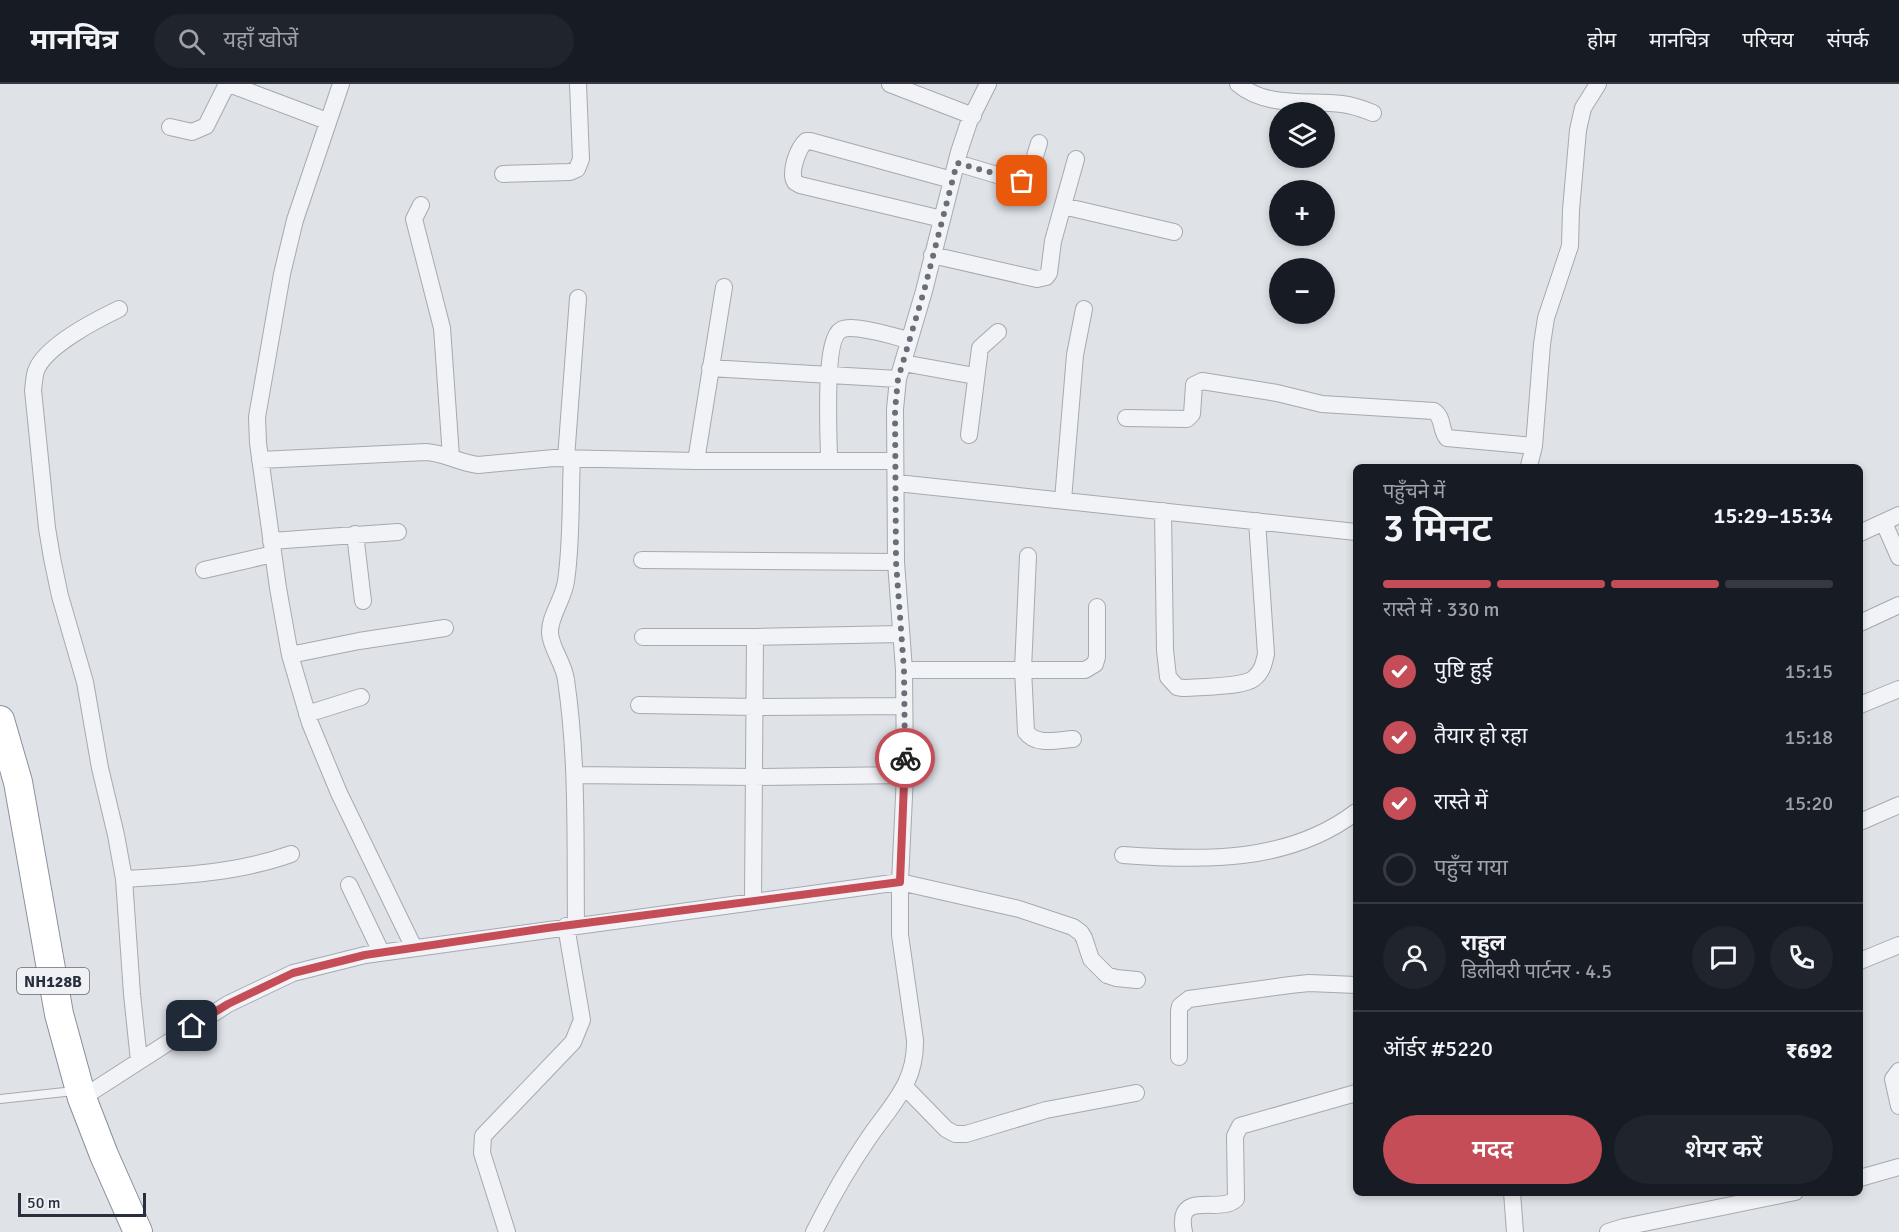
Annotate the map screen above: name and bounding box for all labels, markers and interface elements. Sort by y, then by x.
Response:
search box [154,14,574,68]
text: मानचित्र [30,23,118,57]
icon: search [175,25,208,58]
text: यहाँ खोजें [223,26,298,53]
text: होम [1587,27,1616,53]
text: मानचित्र [1649,27,1709,53]
text: परिचय [1742,27,1794,53]
text: संपर्क [1827,27,1869,53]
map controls [1269,102,1335,324]
button: layers [1269,102,1335,168]
pin [996,155,1047,206]
icon: bag [1005,164,1038,197]
button: + [1269,180,1335,246]
button: − [1269,258,1335,324]
text: पहुँचने में [1383,479,1445,504]
text: 15:29–15:34 [1714,502,1833,529]
text: 3 मिनट [1383,504,1492,552]
text: रास्ते में · 330 m [1383,597,1500,622]
icon: check [1383,655,1416,688]
text: पुष्टि हुई [1434,656,1492,683]
text: 15:15 [1784,659,1833,684]
icon: check [1383,721,1416,754]
text: तैयार हो रहा [1434,722,1527,749]
text: 15:18 [1784,725,1833,750]
courier [875,728,935,788]
icon: bike [889,742,922,775]
icon: check [1383,787,1416,820]
text: रास्ते में [1434,788,1488,815]
text: 15:20 [1784,791,1833,816]
text: पहुँच गया [1434,854,1508,881]
button: person [1383,926,1446,989]
button: chat [1692,926,1755,989]
button: phone [1770,926,1833,989]
text: राहुल [1461,929,1506,956]
text: डिलीवरी पार्टनर · 4.5 [1461,959,1612,984]
road number: NH128B [17,968,89,994]
pin [166,1000,217,1051]
icon: home [175,1009,208,1042]
text: ऑर्डर #5220 [1383,1035,1493,1062]
text: ₹692 [1785,1037,1833,1064]
button: मदद [1383,1115,1602,1184]
button: शेयर करें [1614,1115,1833,1184]
scale bar [18,1190,146,1218]
text: 50 m [27,1193,61,1213]

